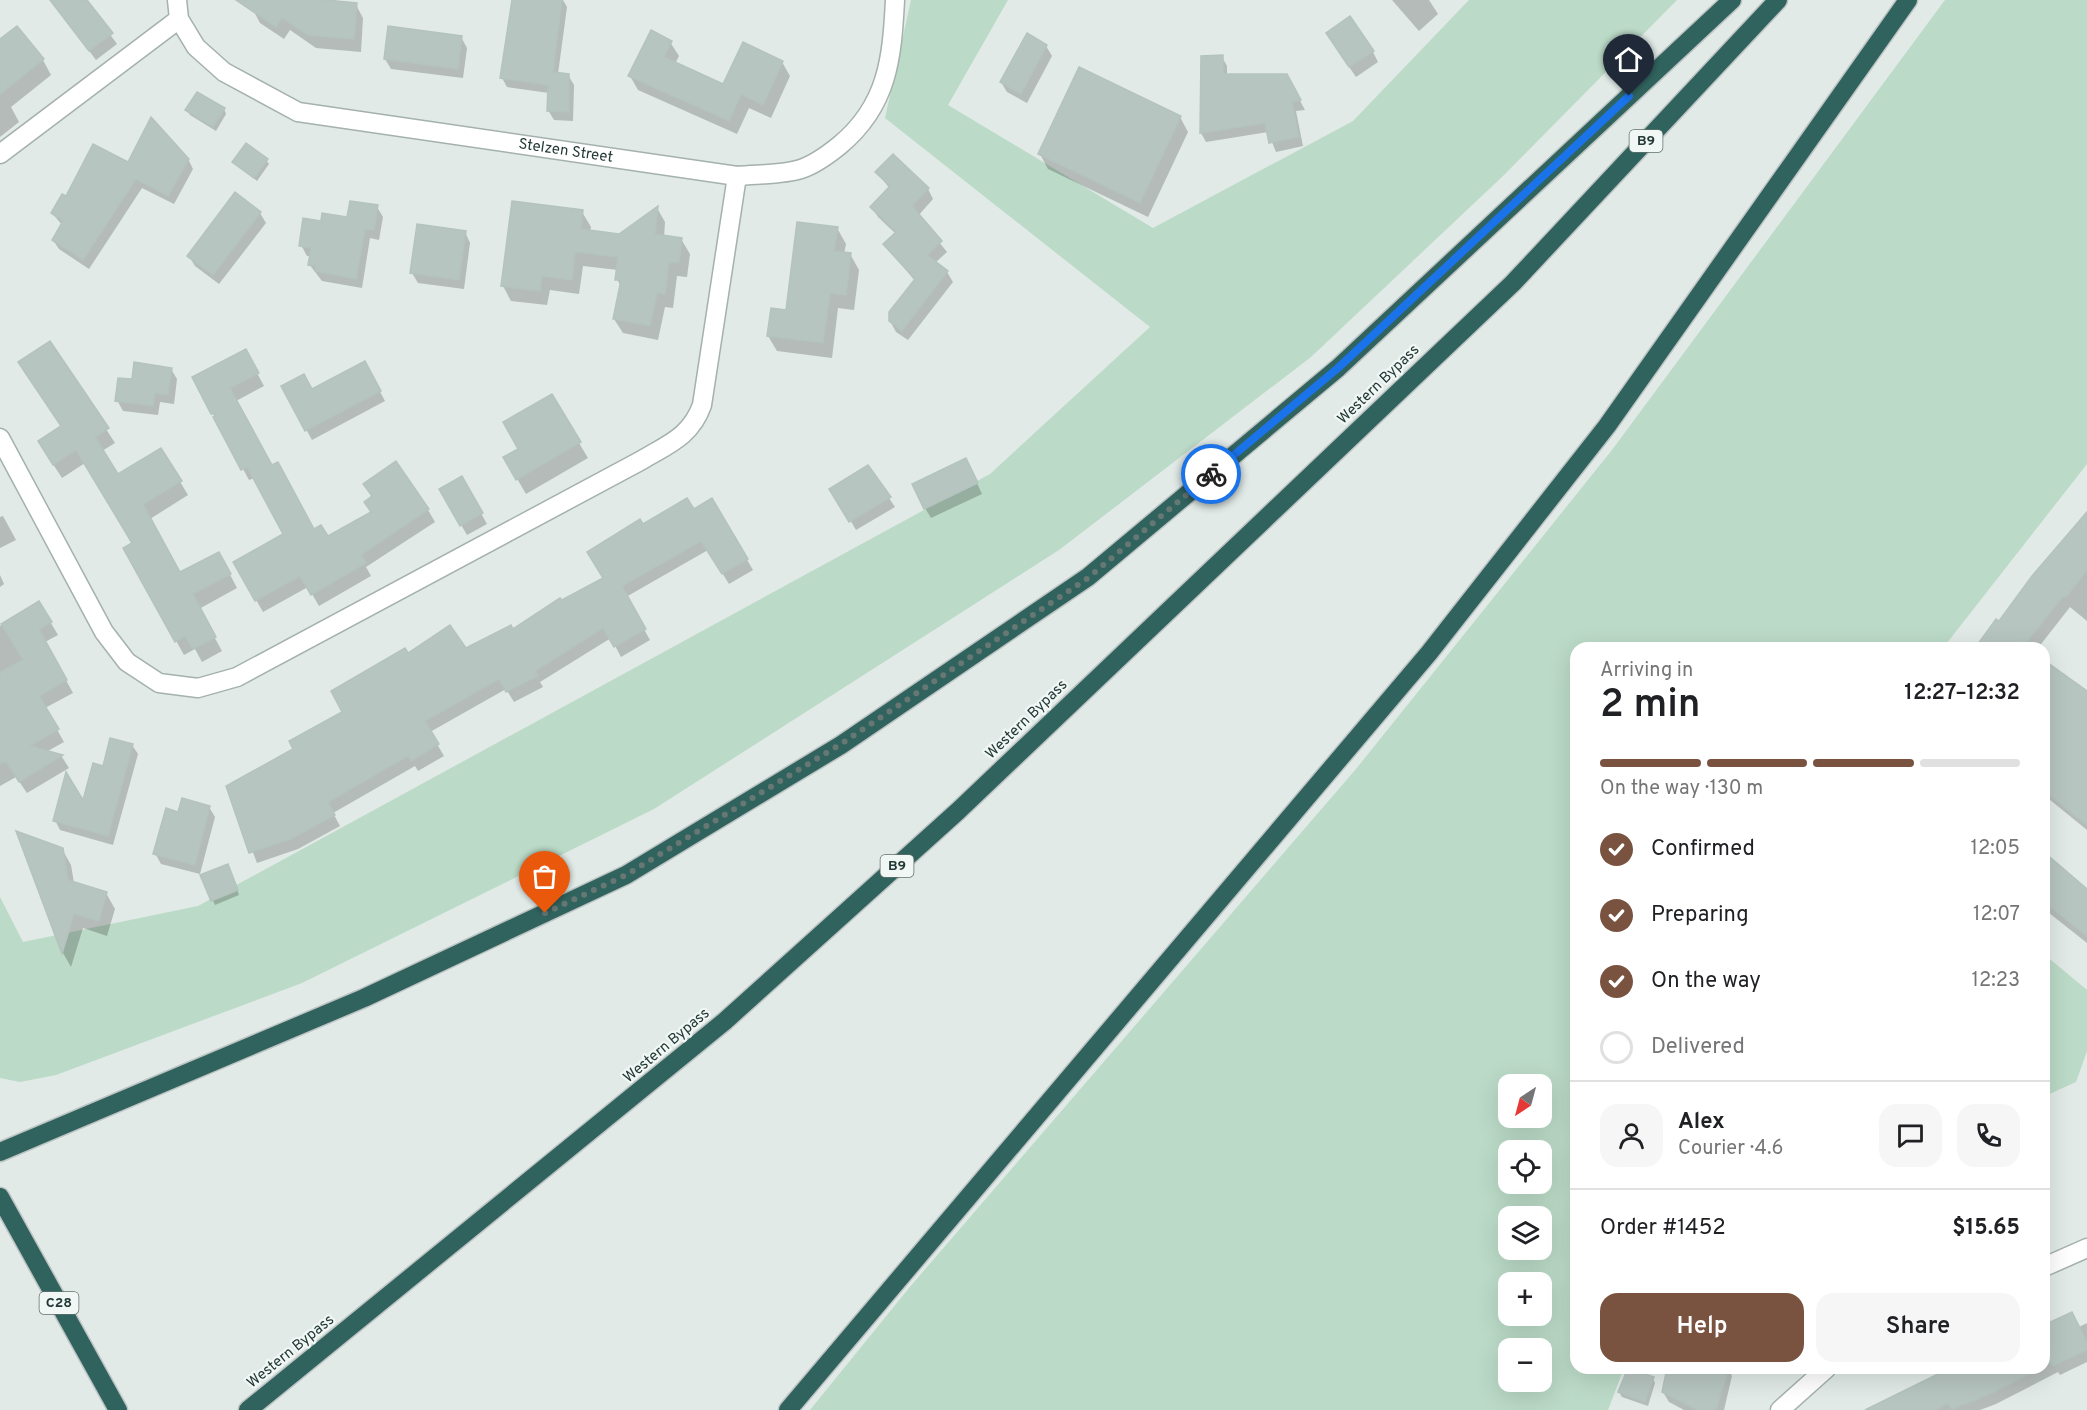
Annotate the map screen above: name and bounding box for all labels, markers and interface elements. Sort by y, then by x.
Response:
pin [1603,34,1654,96]
icon: home [1612,43,1645,76]
road number: B9 [1630,130,1662,152]
street label: Stelzen Street [517,135,614,167]
street label: Western Bypass [1334,341,1424,429]
courier [1181,444,1241,504]
icon: bike [1195,458,1228,491]
text: Arriving in [1600,658,1693,684]
street label: Western Bypass [982,676,1072,764]
text: 12:27–12:32 [1904,680,2020,707]
text: 2 min [1600,682,1701,731]
text: On the way · 130 m [1600,776,1763,802]
icon: check [1600,833,1633,866]
text: Confirmed [1651,836,1755,863]
text: 12:05 [1971,836,2020,862]
pin [519,851,570,913]
road number: B9 [880,855,914,877]
icon: bag [528,860,561,893]
icon: check [1600,899,1633,932]
text: Preparing [1651,902,1749,929]
text: 12:07 [1973,902,2020,928]
icon: check [1600,965,1633,998]
text: On the way [1651,968,1761,995]
text: 12:23 [1972,968,2020,994]
street label: Western Bypass [620,1004,714,1088]
text: Delivered [1651,1034,1745,1061]
north arrow [1498,1074,1552,1128]
map controls [1498,1074,1552,1392]
button: person [1600,1104,1663,1167]
button: chat [1879,1104,1942,1167]
button: phone [1957,1104,2020,1167]
text: Alex [1678,1109,1725,1136]
text: Courier · 4.6 [1678,1136,1783,1162]
button: locate [1498,1140,1552,1194]
button: layers [1498,1206,1552,1260]
text: Order #1452 [1600,1215,1726,1242]
text: $15.65 [1952,1215,2020,1242]
button: + [1498,1272,1552,1326]
road number: C28 [40,1292,78,1314]
button: Help [1600,1293,1804,1362]
button: Share [1816,1293,2020,1362]
street label: Western Bypass [244,1311,338,1393]
button: − [1498,1338,1552,1392]

